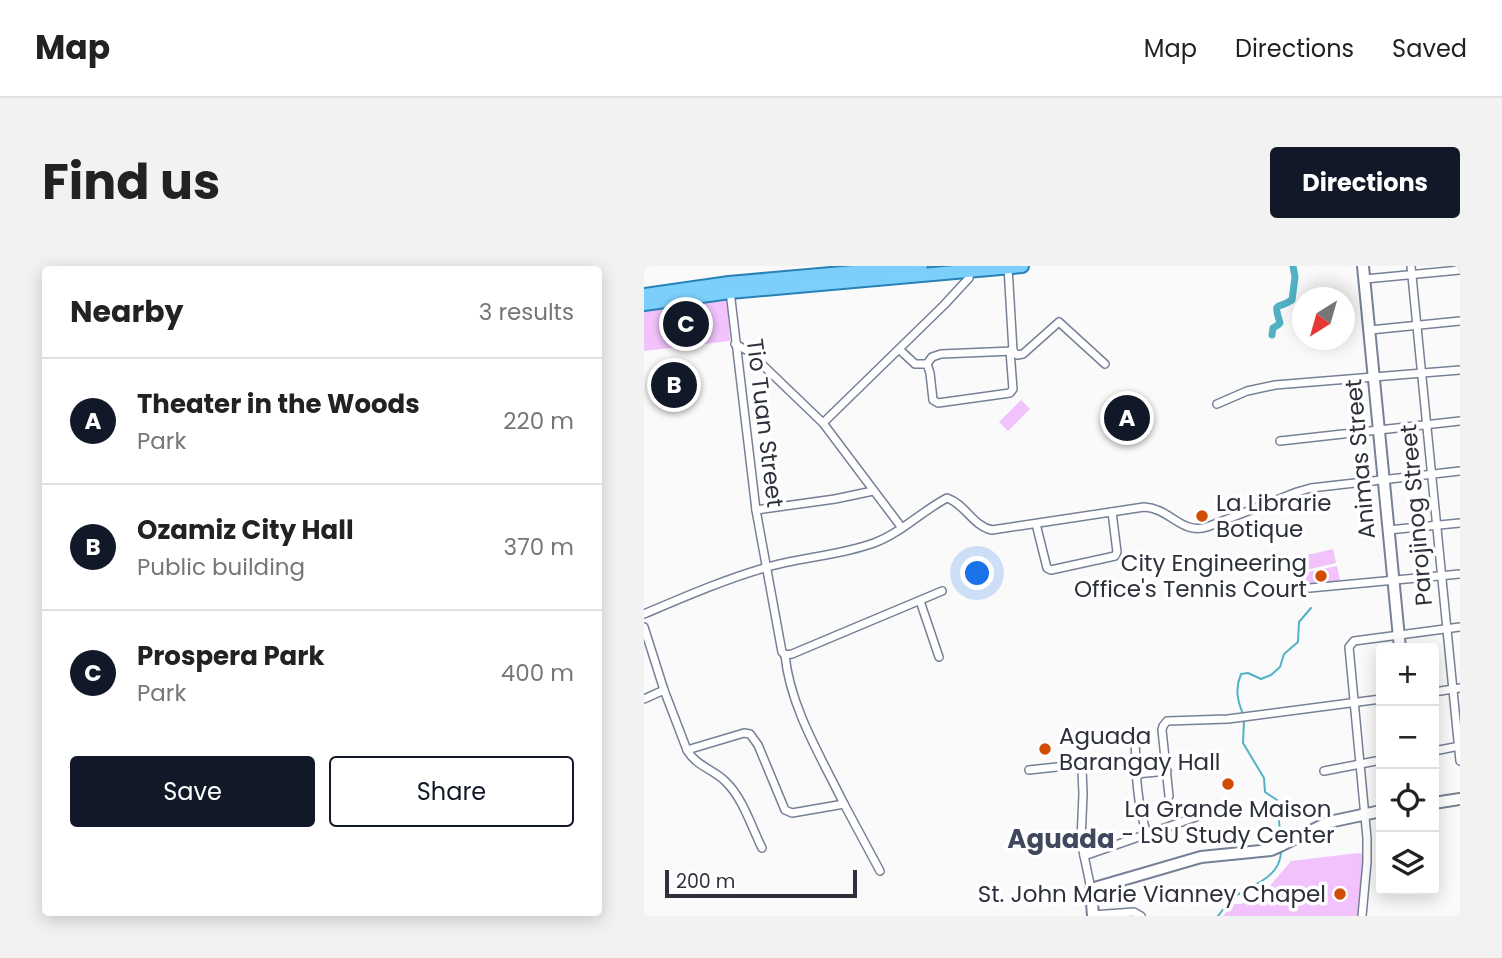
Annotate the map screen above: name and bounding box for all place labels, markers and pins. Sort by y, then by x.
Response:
pin: C [663,298,709,350]
pin: B [651,359,697,411]
pin: A [1104,392,1150,444]
place label: La Librarie Botique [1216,487,1331,545]
marker: La Librarie Botique [1194,508,1210,524]
place label: City Engineering Office's Tennis Court [1074,547,1307,605]
marker: City Engineering Office's Tennis Court [1313,568,1329,584]
place label: Aguada Barangay Hall [1059,720,1220,778]
marker: Aguada Barangay Hall [1037,741,1053,757]
marker: La Grande Maison - LSU Study Center [1220,776,1236,792]
place label: La Grande Maison - LSU Study Center [1121,793,1335,851]
place label: St. John Marie Vianney Chapel [978,878,1326,910]
marker: St. John Marie Vianney Chapel [1332,886,1348,902]

